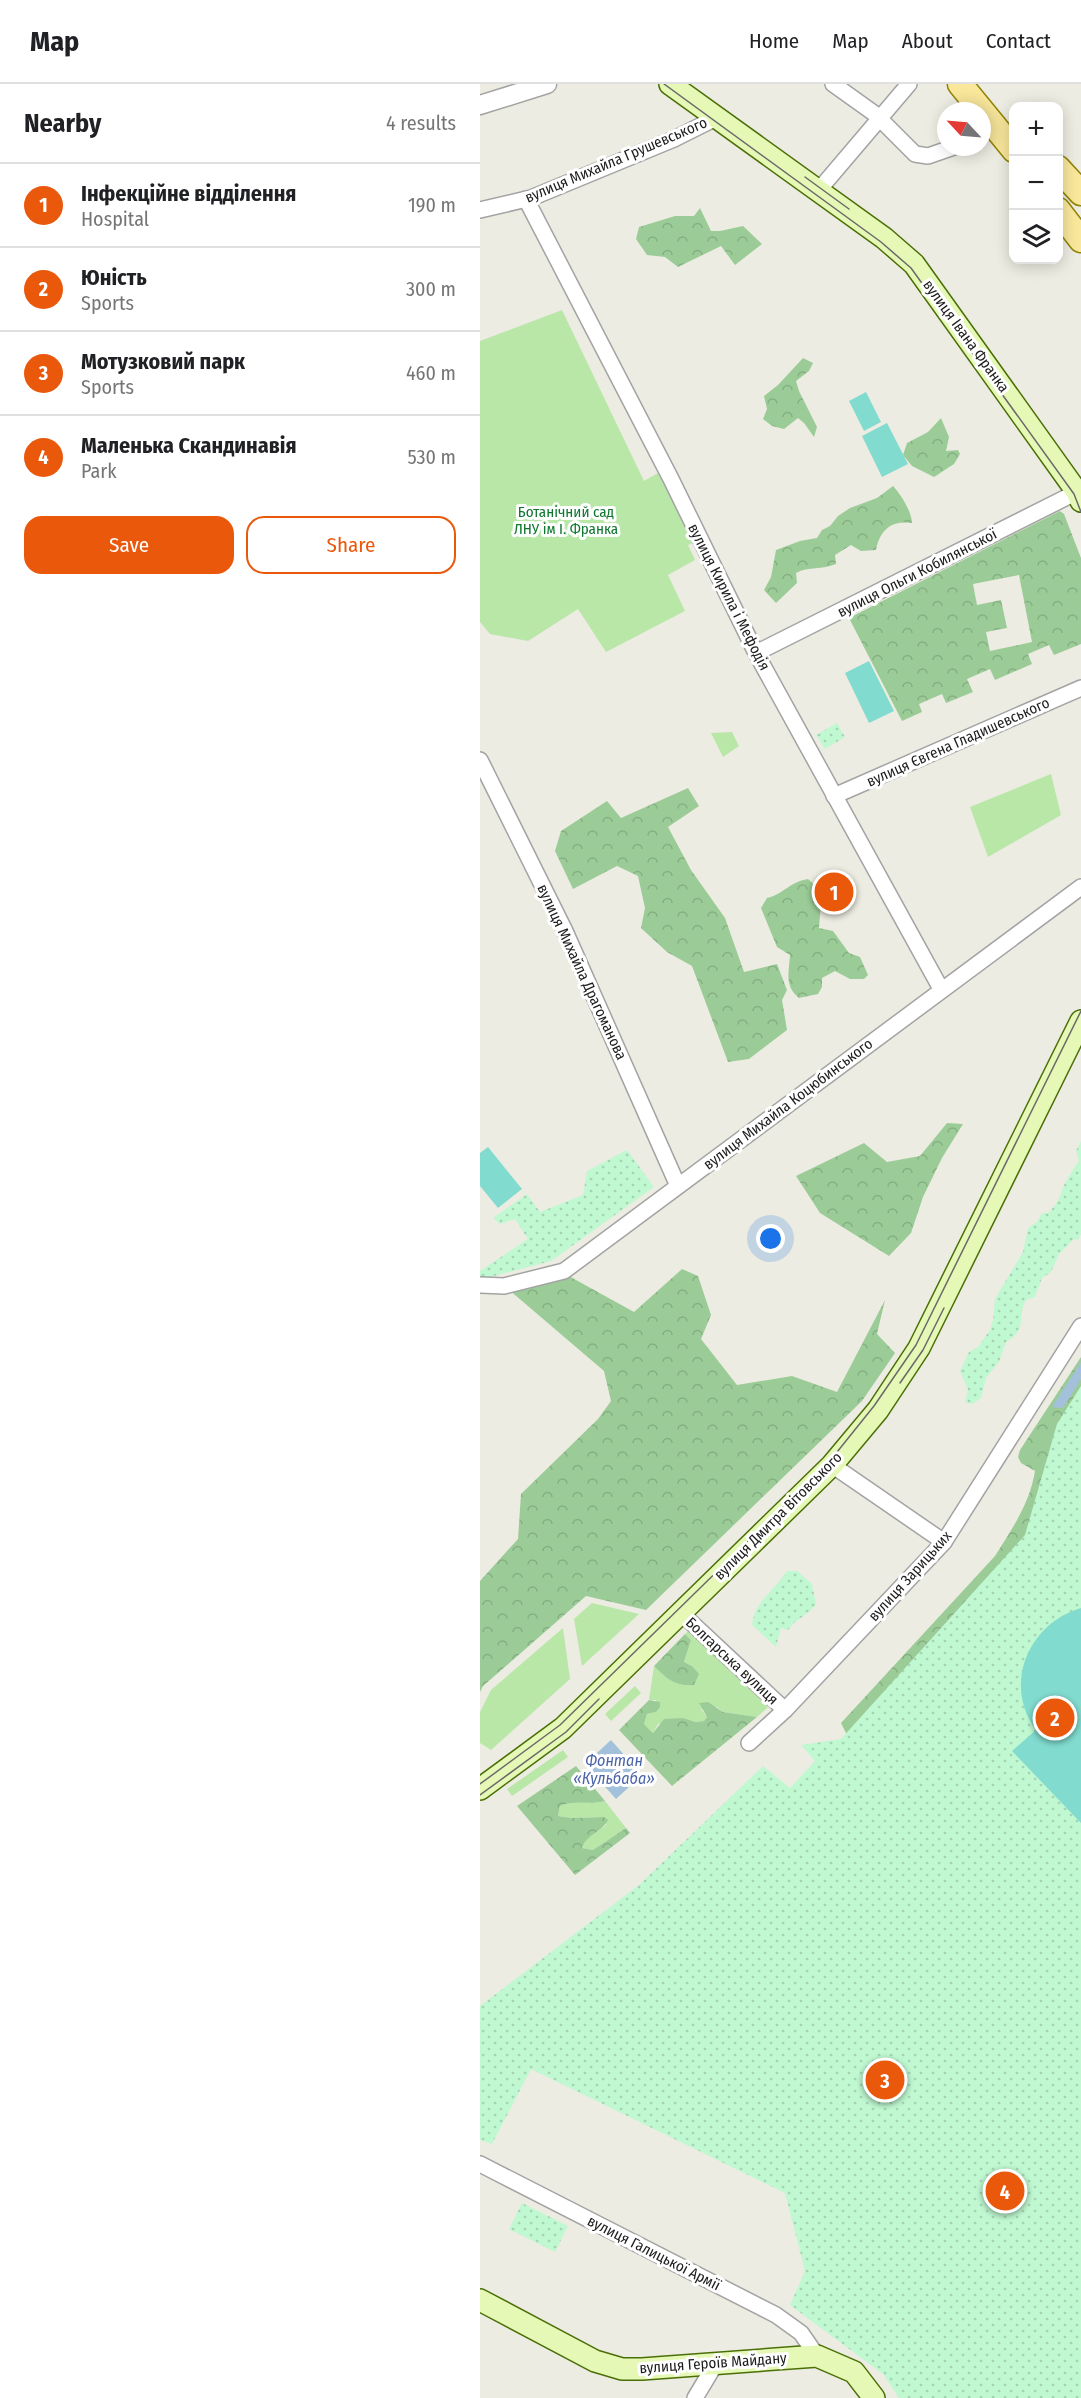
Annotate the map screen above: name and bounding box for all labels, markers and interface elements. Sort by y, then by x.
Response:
text: Map [30,25,79,58]
text: Home [749,28,799,54]
text: Map [832,28,869,54]
text: About [902,28,953,54]
text: Contact [986,28,1051,54]
north arrow [937,102,991,156]
map controls [1009,102,1063,264]
button: + [1009,102,1063,156]
text: Nearby [24,108,101,139]
text: 4 results [386,111,456,135]
street label: вулиця Михайла Грушевського [522,113,710,207]
button: − [1009,156,1063,210]
text: Інфекційне відділення [81,180,296,207]
text: 1 [39,193,48,217]
text: 190 m [408,193,456,217]
text: Hospital [81,207,149,231]
button: layers [1009,210,1063,264]
text: Юність [81,264,147,291]
street label: вулиця Івана Франка [919,276,1013,396]
text: 2 [39,277,48,301]
text: 300 m [406,277,456,301]
text: Sports [81,291,134,315]
text: Мотузковий парк [81,348,245,375]
text: 3 [39,361,48,385]
text: 460 m [406,361,456,385]
text: Sports [81,375,134,399]
text: Маленька Скандинавія [81,432,297,459]
text: 4 [38,445,49,469]
text: 530 m [407,445,456,469]
text: Park [81,459,117,483]
park label: Ботанічний сад ЛНУ ім І. Франка [514,503,618,538]
button: Save [24,516,234,574]
button: Share [246,516,456,574]
street label: вулиця Кирила і Мефодія [684,521,774,673]
street label: вулиця Ольги Кобилянської [834,524,1001,621]
street label: вулиця Євгена Гладишевського [864,693,1052,791]
pin: 1 [814,870,854,914]
street label: вулиця Михайла Драгоманова [533,881,631,1063]
street label: вулиця Михайла Коцюбинського [700,1034,876,1174]
your location [756,1224,785,1253]
street label: вулиця Дмитра Вітовського [710,1448,846,1584]
street label: вулиця Зарицьких [865,1527,956,1625]
street label: Болгарська вулиця [682,1614,782,1708]
pin: 2 [1036,1696,1074,1740]
water label: Фонтан «Кульбаба» [573,1751,655,1788]
pin: 3 [866,2058,904,2102]
pin: 4 [986,2168,1024,2214]
street label: вулиця Галицької Армії [585,2212,725,2295]
street label: вулиця Героїв Майдану [639,2349,788,2377]

